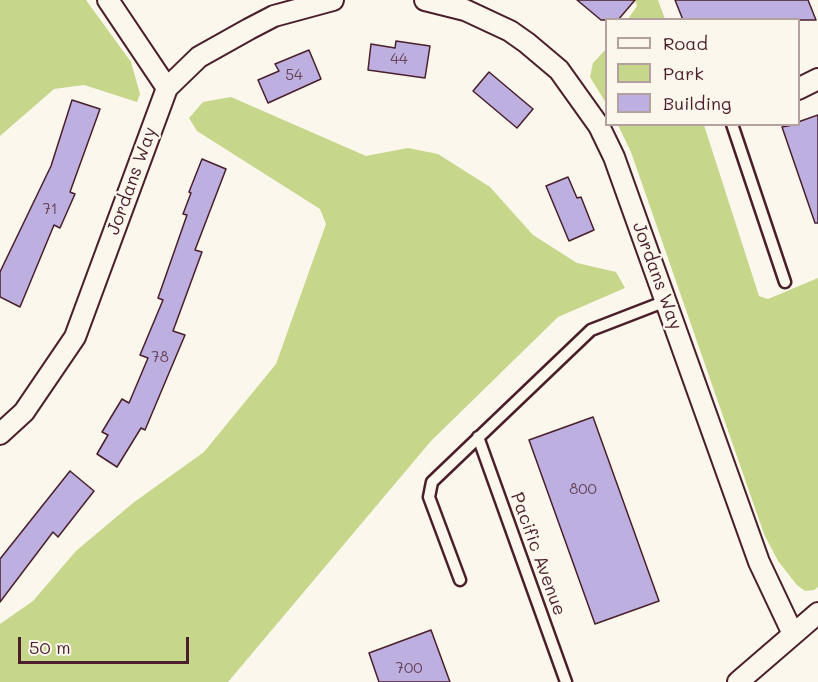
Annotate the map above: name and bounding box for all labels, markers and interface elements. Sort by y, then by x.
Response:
legend [605,18,800,126]
text: Road [663,31,708,55]
house number: 44 [390,50,408,68]
text: Park [663,61,704,85]
house number: 54 [285,66,303,84]
text: Building [663,91,731,115]
street label: Jordans Way [103,124,161,238]
house number: 71 [42,200,58,218]
street label: Jordans Way [628,219,686,333]
house number: 78 [151,348,169,366]
house number: 800 [569,480,597,498]
street label: Pacific Avenue [506,489,570,619]
scale bar [21,625,192,663]
text: 50 m [29,635,71,659]
house number: 700 [396,659,422,677]

